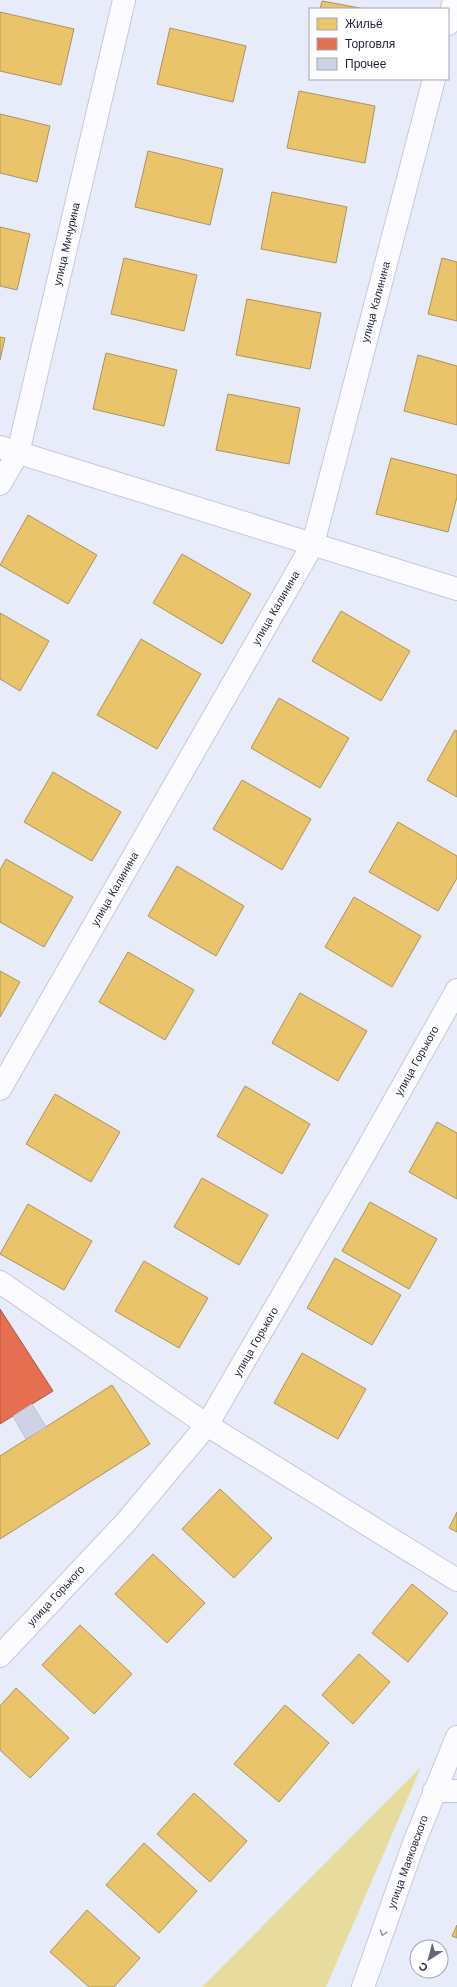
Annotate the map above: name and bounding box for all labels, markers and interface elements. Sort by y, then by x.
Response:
legend [309,8,449,80]
text: Жильё [345,17,383,31]
text: Торговля [345,37,395,51]
text: Прочее [345,57,387,71]
street label: улица Мичурина [51,200,83,287]
street label: улица Калинина [359,259,393,344]
street label: улица Калинина [249,568,303,647]
street label: улица Калинина [88,849,142,928]
street label: улица Горького [392,1024,442,1098]
street label: улица Горького [231,1305,281,1379]
street label: улица Горького [25,1563,87,1629]
street label: улица Маяковского [385,1813,431,1911]
one-way arrow [379,1929,388,1936]
north arrow [409,1939,449,1979]
text: С [416,1959,430,1974]

